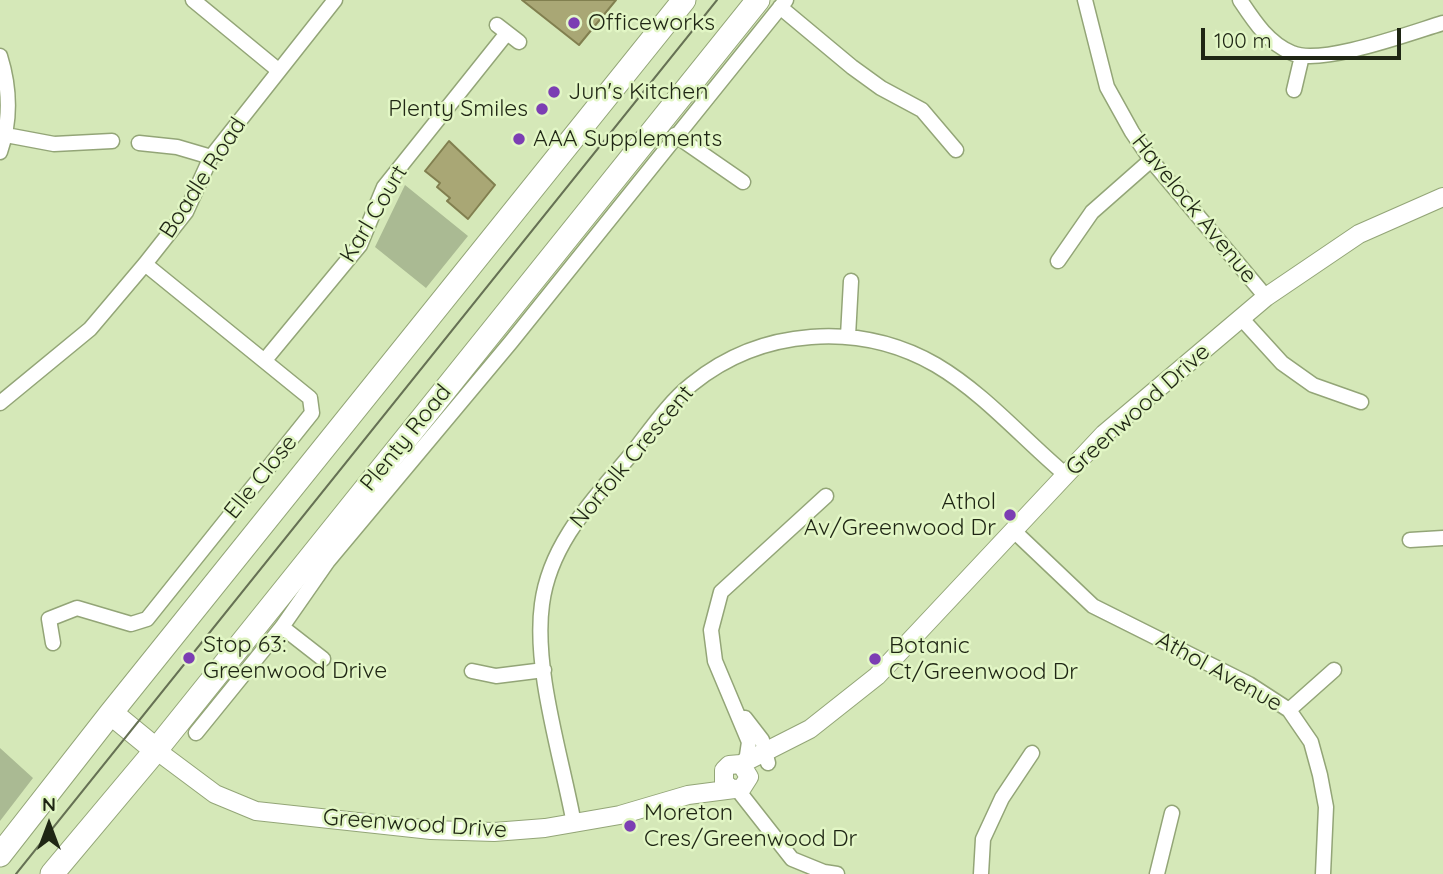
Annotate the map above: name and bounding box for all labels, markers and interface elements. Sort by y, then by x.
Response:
place label: Officeworks [588,9,715,37]
scale bar [1205,14,1404,58]
marker: Officeworks [566,15,582,31]
text: 100 m [1214,27,1272,53]
place label: Jun's Kitchen [568,78,708,106]
marker: Jun's Kitchen [546,84,562,100]
place label: Plenty Smiles [388,95,528,123]
marker: Plenty Smiles [534,101,550,117]
street label: Boadle Road [154,113,252,243]
place label: AAA Supplements [533,125,722,153]
street label: Havelock Avenue [1126,129,1262,289]
marker: AAA Supplements [511,131,527,147]
street label: Karl Court [334,160,414,268]
street label: Greenwood Drive [1060,338,1216,482]
street label: Plenty Road [355,379,457,497]
street label: Norfolk Crescent [564,380,700,534]
street label: Elle Close [219,429,303,525]
place label: Athol Av/Greenwood Dr [804,488,996,542]
marker: Athol Av/Greenwood Dr [1002,507,1018,523]
street label: Athol Avenue [1151,626,1287,718]
place label: Stop 63: Greenwood Drive [203,631,387,685]
place label: Botanic Ct/Greenwood Dr [889,632,1078,686]
marker: Stop 63: Greenwood Drive [181,650,197,666]
marker: Botanic Ct/Greenwood Dr [867,651,883,667]
north arrow [14,790,84,860]
text: N [42,792,56,816]
place label: Moreton Cres/Greenwood Dr [644,799,857,853]
street label: Greenwood Drive [322,804,508,844]
marker: Moreton Cres/Greenwood Dr [622,818,638,834]

